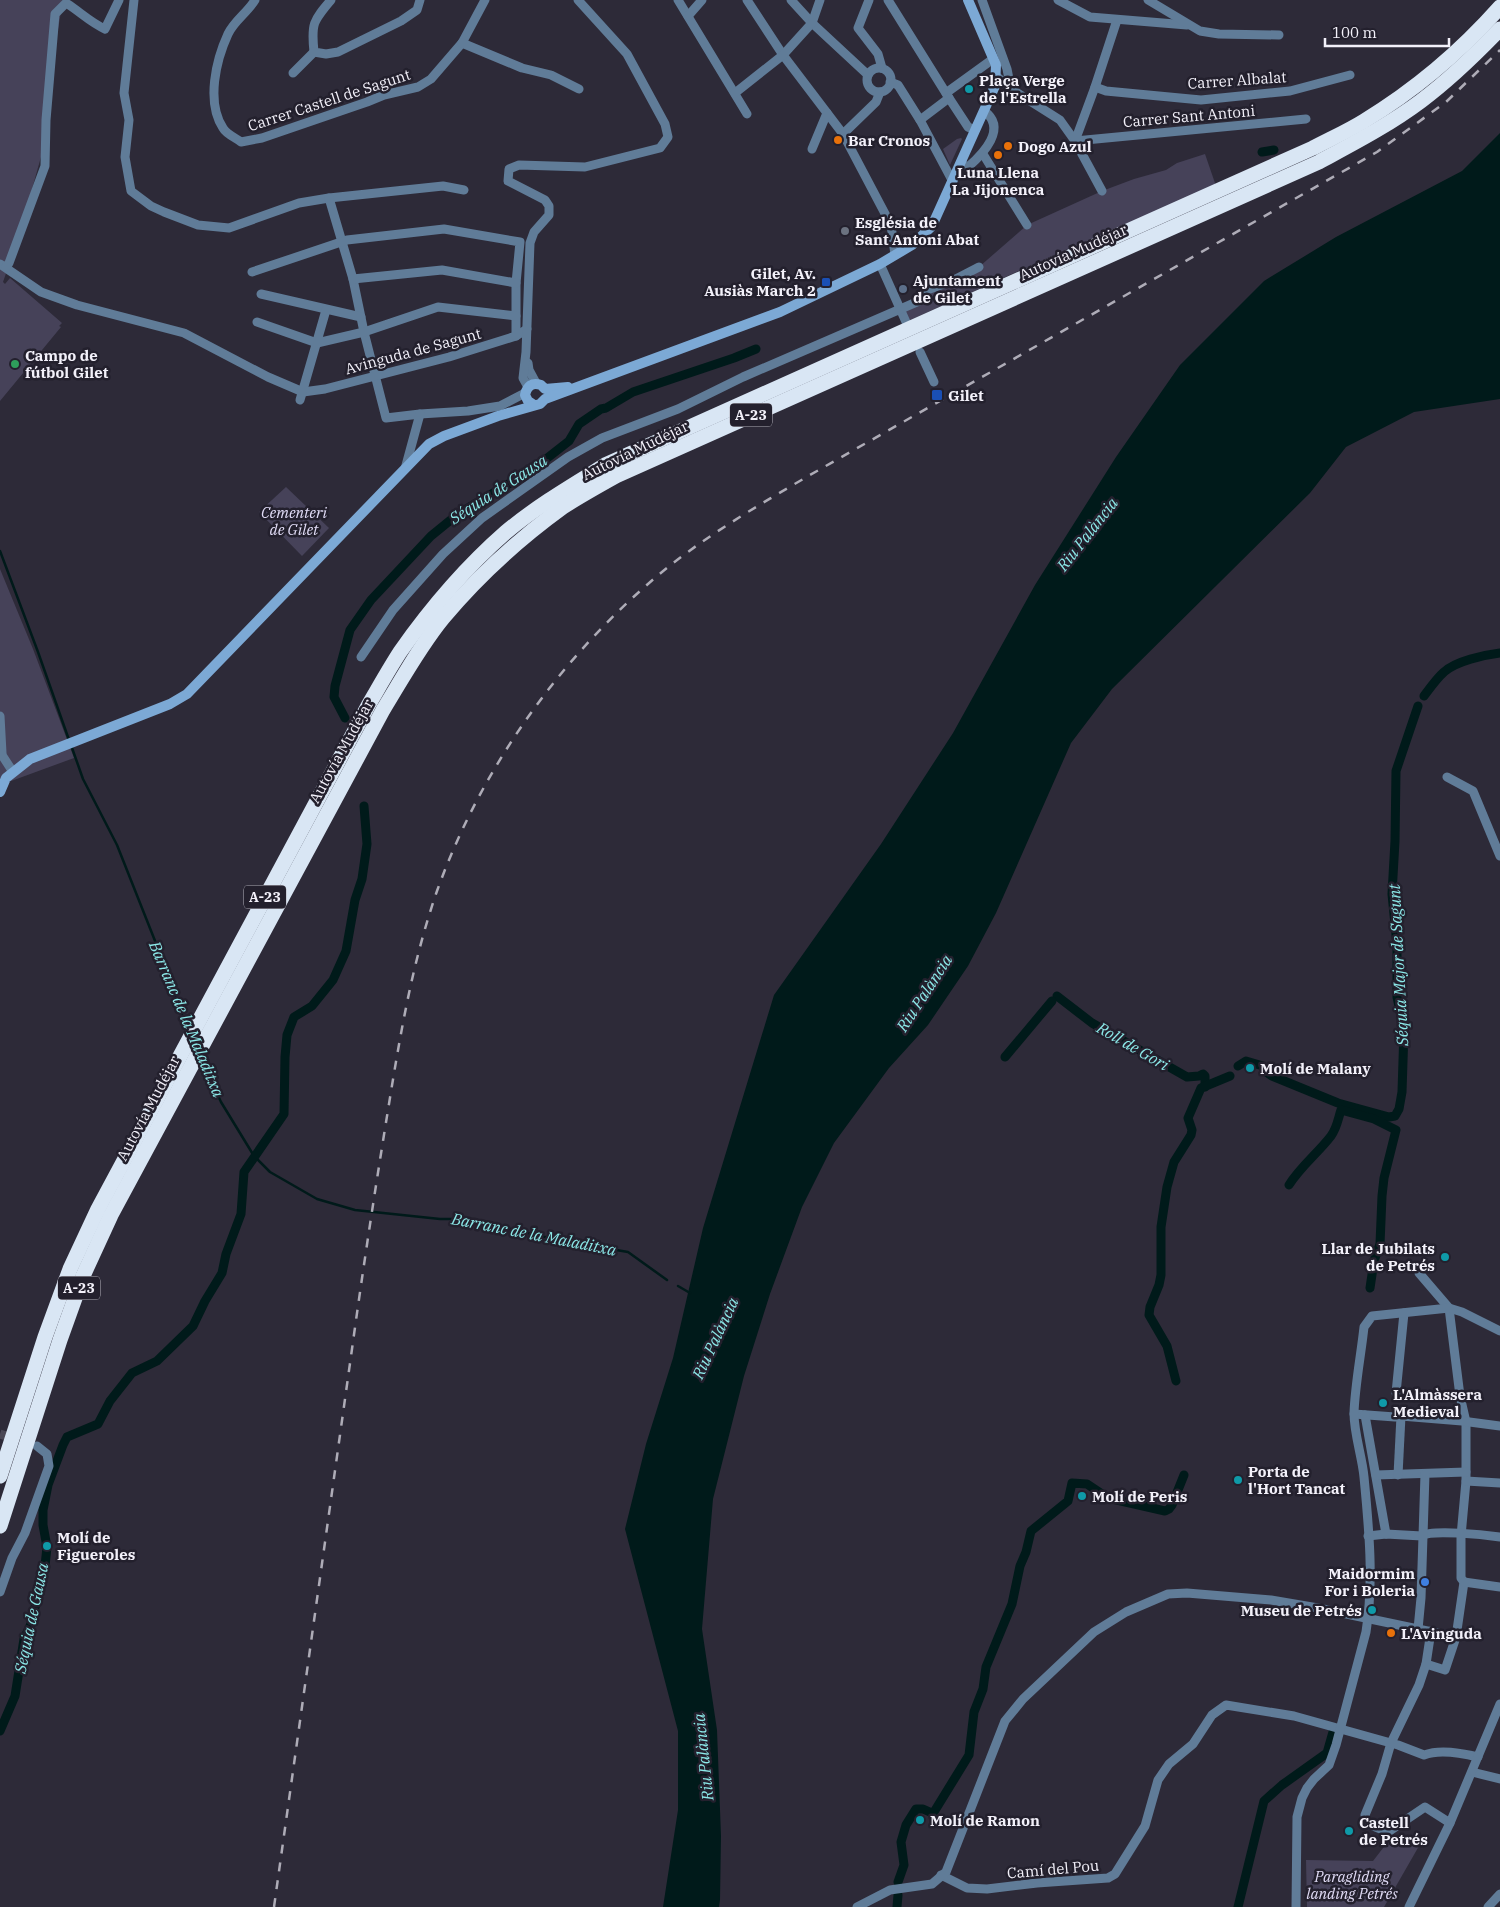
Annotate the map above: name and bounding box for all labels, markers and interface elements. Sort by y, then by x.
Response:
scale bar [1325,15,1449,47]
text: 100 m [1332,23,1377,42]
street label: Carrer Castell de Sagunt [245,65,413,135]
street label: Carrer Albalat [1187,67,1287,93]
place label: Plaça Verge de l'Estrella [979,71,1067,107]
marker: Plaça Verge de l'Estrella [963,83,975,95]
street label: Carrer Sant Antoni [1122,101,1256,131]
place label: Bar Cronos [848,131,930,150]
marker: Bar Cronos [832,134,844,146]
place label: Dogo Azul [1018,137,1092,156]
marker: Dogo Azul [1002,140,1014,152]
marker: Luna Llena La Jijonenca [992,149,1004,161]
place label: Luna Llena La Jijonenca [952,163,1045,199]
place label: Església de Sant Antoni Abat [855,213,980,249]
street label: Autovía Mudéjar [1016,220,1130,284]
marker: Església de Sant Antoni Abat [839,225,851,237]
place label: Gilet, Av. Ausiàs March 2 [704,264,816,300]
place label: Ajuntament de Gilet [913,271,1001,307]
marker: Gilet, Av. Ausiàs March 2 [820,276,832,288]
marker: Ajuntament de Gilet [897,283,909,295]
street label: Avinguda de Sagunt [343,324,483,378]
place label: Campo de fútbol Gilet [25,346,109,382]
marker: Campo de fútbol Gilet [9,358,21,370]
place label: Gilet [948,386,984,405]
marker: Gilet [930,388,944,402]
road number: A-23 [730,404,772,426]
street label: Autovía Mudéjar [579,416,692,484]
water label: Séquia de Gausa [445,450,551,529]
water label: Riu Palància [1051,493,1122,576]
park label: Cementeri de Gilet [261,503,328,539]
street label: Autovía Mudéjar [305,695,378,806]
water label: Séquia Major de Sagunt [1384,882,1412,1047]
road number: A-23 [244,886,286,909]
water label: Barranc de la Maladitxa [145,937,229,1100]
water label: Riu Palància [891,951,956,1036]
water label: Roll de Gori [1093,1017,1173,1075]
street label: Autovía Mudéjar [112,1052,184,1164]
place label: Molí de Malany [1260,1059,1371,1078]
marker: Molí de Malany [1244,1062,1256,1074]
water label: Barranc de la Maladitxa [449,1208,618,1260]
place label: Llar de Jubilats de Petrés [1321,1239,1435,1275]
marker: Llar de Jubilats de Petrés [1439,1251,1451,1263]
road number: A-23 [58,1276,100,1300]
water label: Riu Palància [687,1294,743,1383]
place label: L'Almàssera Medieval [1393,1385,1482,1421]
marker: L'Almàssera Medieval [1377,1397,1389,1409]
place label: Porta de l'Hort Tancat [1248,1462,1346,1498]
marker: Porta de l'Hort Tancat [1232,1474,1244,1486]
place label: Molí de Peris [1092,1487,1187,1506]
marker: Molí de Peris [1076,1490,1088,1502]
place label: Molí de Figueroles [57,1528,135,1564]
marker: Molí de Figueroles [41,1540,53,1552]
water label: Séquia de Gausa [9,1561,53,1676]
place label: Maidormim For i Boleria [1324,1564,1415,1600]
marker: Maidormim For i Boleria [1419,1576,1431,1588]
place label: Museu de Petrés [1241,1601,1362,1620]
marker: Museu de Petrés [1366,1604,1378,1616]
place label: L'Avinguda [1401,1624,1482,1643]
marker: L'Avinguda [1385,1627,1397,1639]
water label: Riu Palància [688,1712,718,1803]
place label: Molí de Ramon [930,1811,1040,1830]
place label: Castell de Petrés [1359,1813,1428,1849]
marker: Molí de Ramon [914,1814,926,1826]
marker: Castell de Petrés [1343,1825,1355,1837]
street label: Camí del Pou [1006,1856,1100,1882]
park label: Paragliding landing Petrés [1306,1867,1398,1903]

